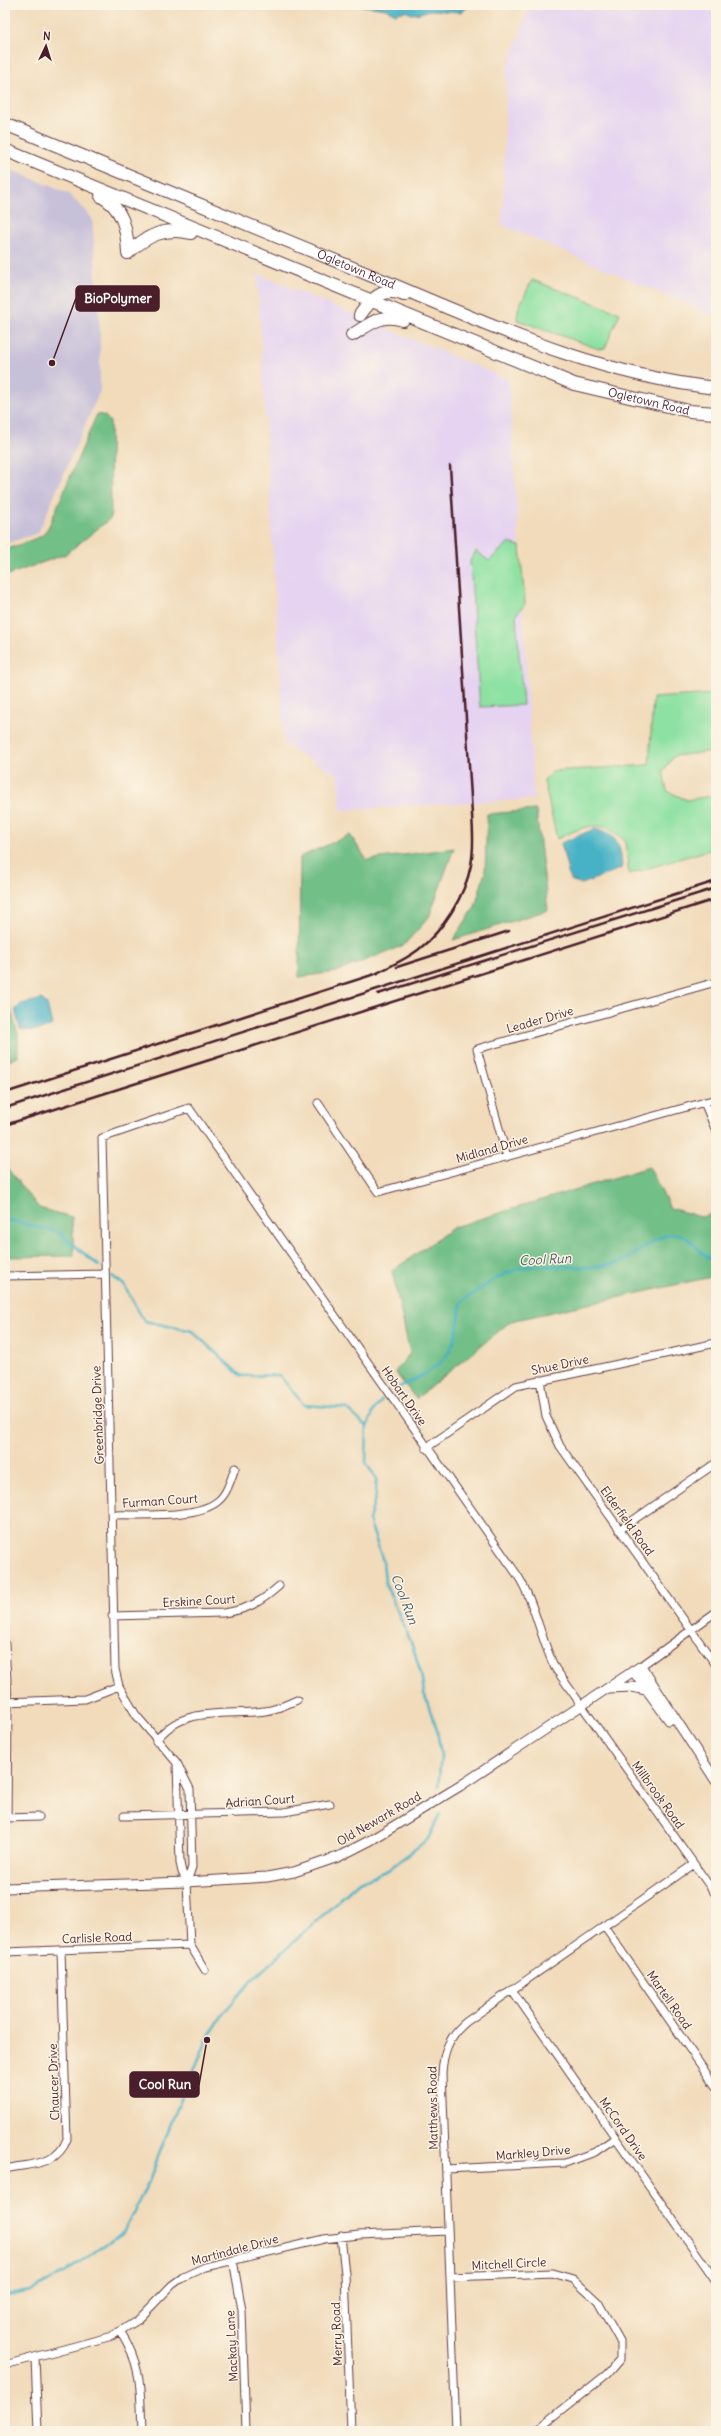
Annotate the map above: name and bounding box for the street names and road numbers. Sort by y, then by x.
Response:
street label: Ogletown Road [315,246,398,292]
street label: Ogletown Road [607,384,691,418]
street label: Leader Drive [505,1003,575,1036]
street label: Midland Drive [454,1131,530,1166]
street label: Shue Drive [530,1351,590,1378]
street label: Hobart Drive [378,1363,430,1428]
street label: Greenbridge Drive [88,1365,107,1465]
street label: Elderfield Road [597,1483,658,1558]
street label: Furman Court [122,1490,198,1511]
street label: Erskine Court [162,1591,236,1610]
street label: Millbrook Road [629,1758,688,1831]
street label: Old Newark Road [334,1788,424,1849]
street label: Adrian Court [225,1791,295,1810]
street label: Carlisle Road [61,1929,132,1946]
street label: Martell Road [644,1967,695,2032]
street label: Chaucer Drive [45,2043,62,2121]
street label: Matthews Road [424,2066,441,2150]
street label: McCord Drive [596,2094,651,2163]
street label: Markley Drive [495,2142,571,2163]
street label: Martindale Drive [190,2231,280,2268]
street label: Mitchell Circle [471,2254,547,2273]
street label: Merry Road [328,2302,345,2366]
street label: Mackay Lane [222,2310,241,2382]

